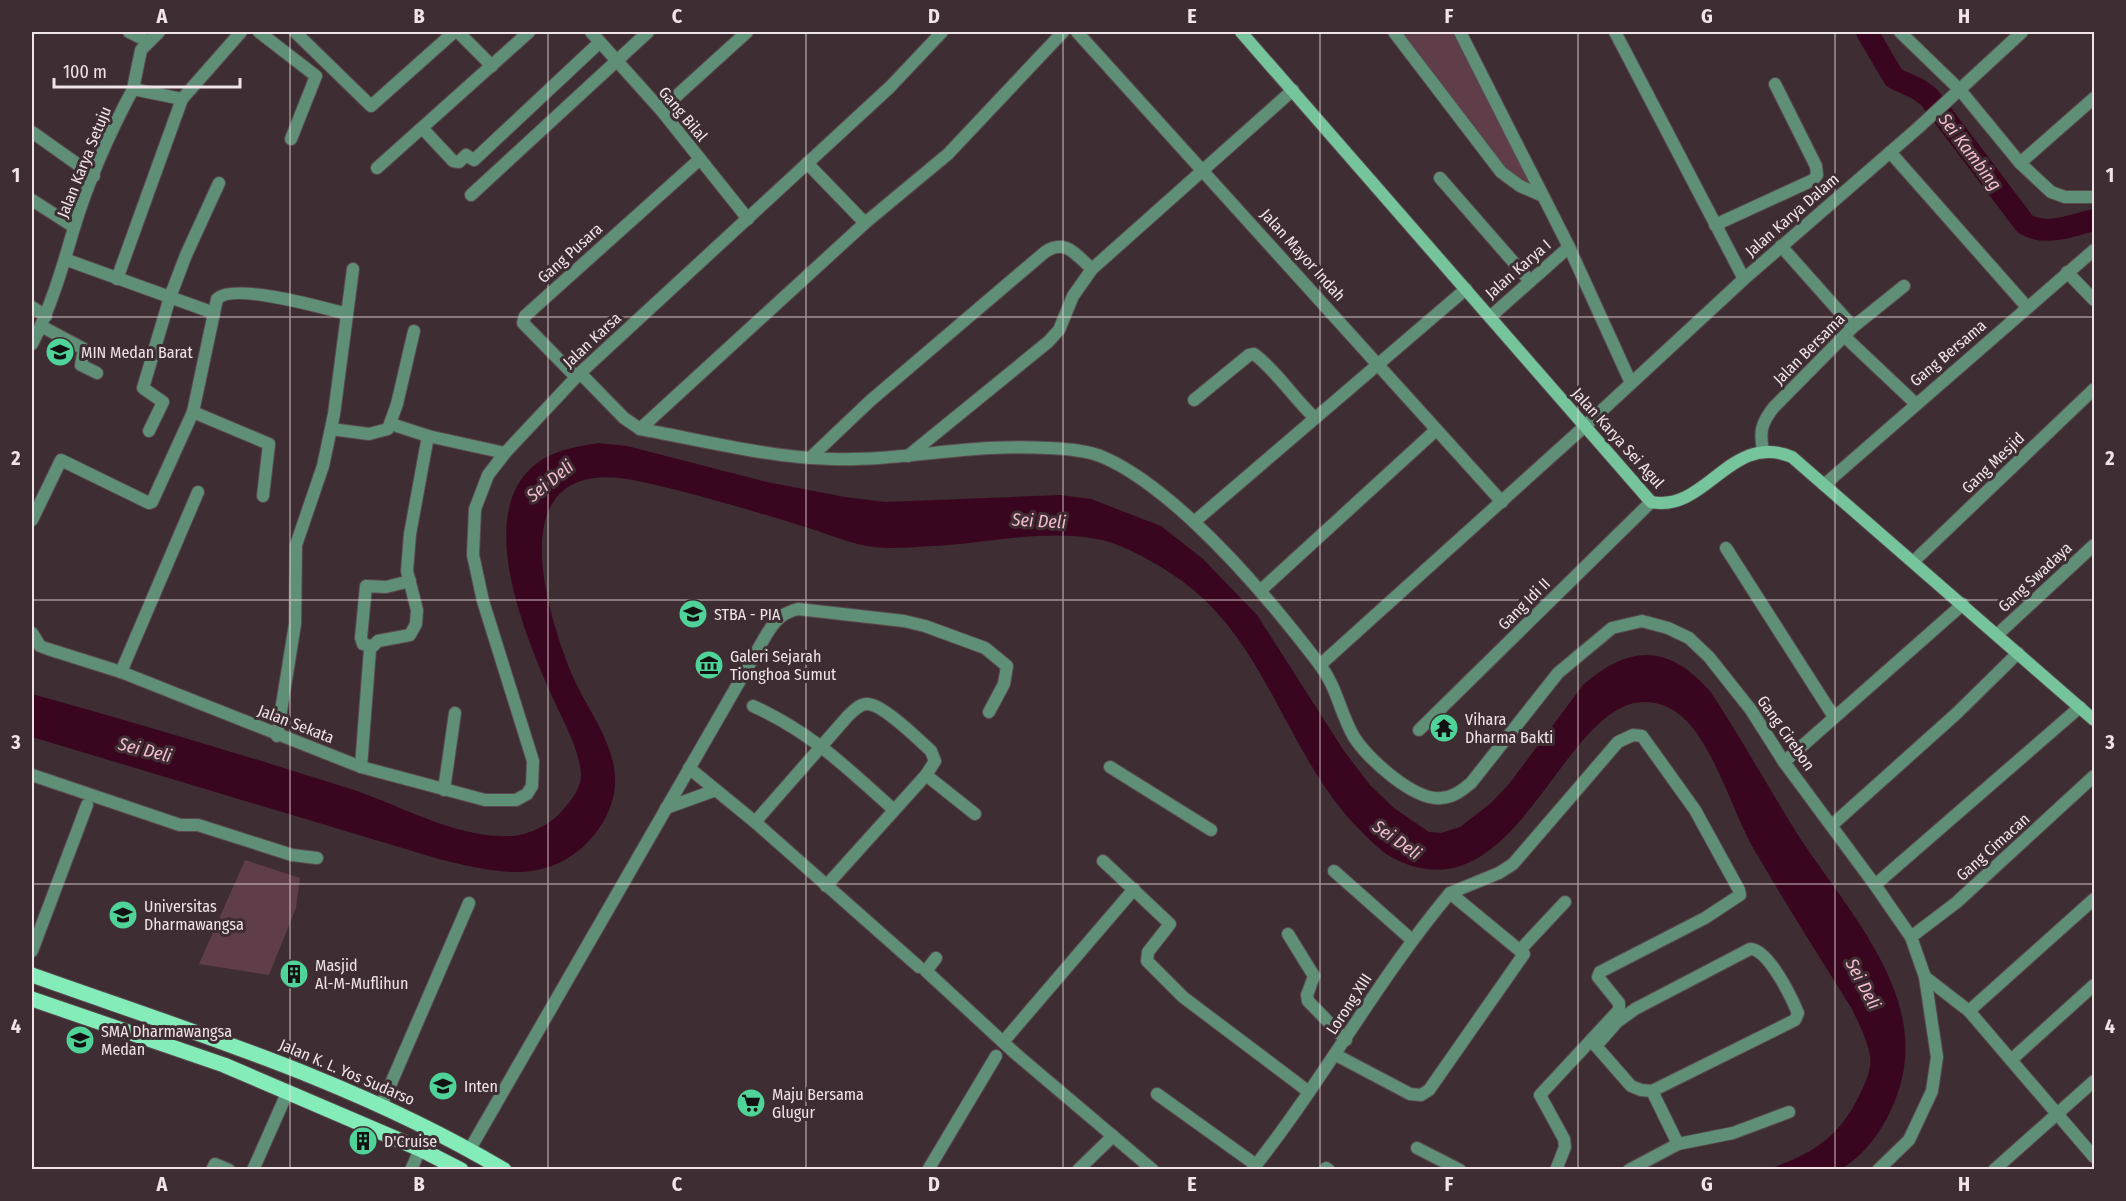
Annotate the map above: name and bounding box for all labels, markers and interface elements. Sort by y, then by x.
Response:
text: A [156,4,169,28]
text: B [413,4,425,28]
text: C [672,4,683,28]
text: D [928,4,940,28]
text: E [1187,4,1197,28]
text: F [1445,4,1454,28]
text: G [1701,4,1713,28]
text: H [1958,4,1970,28]
scale bar [54,51,240,89]
text: 100 m [63,61,107,83]
street label: Gang Bilal [655,83,711,145]
street label: Jalan Karya Setuju [53,104,115,220]
water label: Sei Kambing [1933,108,2006,195]
text: 1 [12,163,20,187]
text: 1 [2106,163,2114,187]
street label: Jalan Karya Dalam [1741,169,1843,261]
street label: Jalan Mayor Indah [1257,205,1349,305]
street label: Gang Pusara [534,219,606,287]
street label: Jalan Karya I [1481,235,1555,303]
street label: Jalan Karsa [559,308,625,372]
street label: Jalan Bersama [1769,309,1849,389]
street label: Gang Bersama [1906,316,1990,390]
school or university icon: MIN Medan Barat [44,336,76,368]
place label: MIN Medan Barat [81,343,193,362]
street label: Jalan Karya Sei Agul [1568,384,1668,492]
street label: Gang Mesjid [1958,429,2028,497]
text: 2 [10,446,21,470]
text: 2 [2104,446,2115,470]
water label: Sei Deli [521,455,578,507]
water label: Sei Deli [1010,509,1067,533]
street label: Gang Swadaya [1994,538,2076,616]
street label: Gang Idi II [1494,574,1554,634]
school or university icon: STBA - PIA [677,598,709,630]
place label: STBA - PIA [714,605,781,624]
place label: Galeri Sejarah Tionghoa Sumut [730,647,837,684]
museum icon: Galeri Sejarah Tionghoa Sumut [693,649,725,681]
street label: Gang Cirebon [1753,692,1819,774]
street label: Jalan Sekata [255,701,337,747]
place label: Vihara Dharma Bakti [1465,710,1553,747]
temple icon: Vihara Dharma Bakti [1428,712,1460,744]
text: 3 [10,730,21,754]
text: 3 [2104,730,2115,754]
water label: Sei Deli [115,733,174,767]
street label: Gang Cimacan [1952,809,2034,885]
water label: Sei Deli [1368,815,1426,865]
place label: Universitas Dharmawangsa [144,897,244,934]
school or university icon: Universitas Dharmawangsa [107,899,139,931]
water label: Sei Deli [1840,954,1886,1014]
place label: Masjid Al-M-Muflihun [315,956,408,993]
building icon: Masjid Al-M-Muflihun [278,958,310,990]
street label: Lorong XIII [1322,970,1376,1038]
text: 4 [11,1014,21,1038]
text: 4 [2105,1014,2115,1038]
place label: SMA Dharmawangsa Medan [101,1022,232,1059]
school or university icon: SMA Dharmawangsa Medan [64,1024,96,1056]
street label: Jalan K. L. Yos Sudarso [276,1035,418,1109]
school or university icon: Inten [427,1070,459,1102]
place label: Inten [464,1077,498,1096]
place label: Maju Bersama Glugur [772,1085,864,1122]
supermarket icon: Maju Bersama Glugur [735,1087,767,1119]
building icon: D'Cruise [347,1125,379,1157]
place label: D'Cruise [384,1132,437,1151]
text: A [156,1172,169,1196]
text: B [413,1172,425,1196]
text: C [672,1172,683,1196]
text: D [928,1172,940,1196]
text: E [1187,1172,1197,1196]
text: F [1445,1172,1454,1196]
text: G [1701,1172,1713,1196]
text: H [1958,1172,1970,1196]

